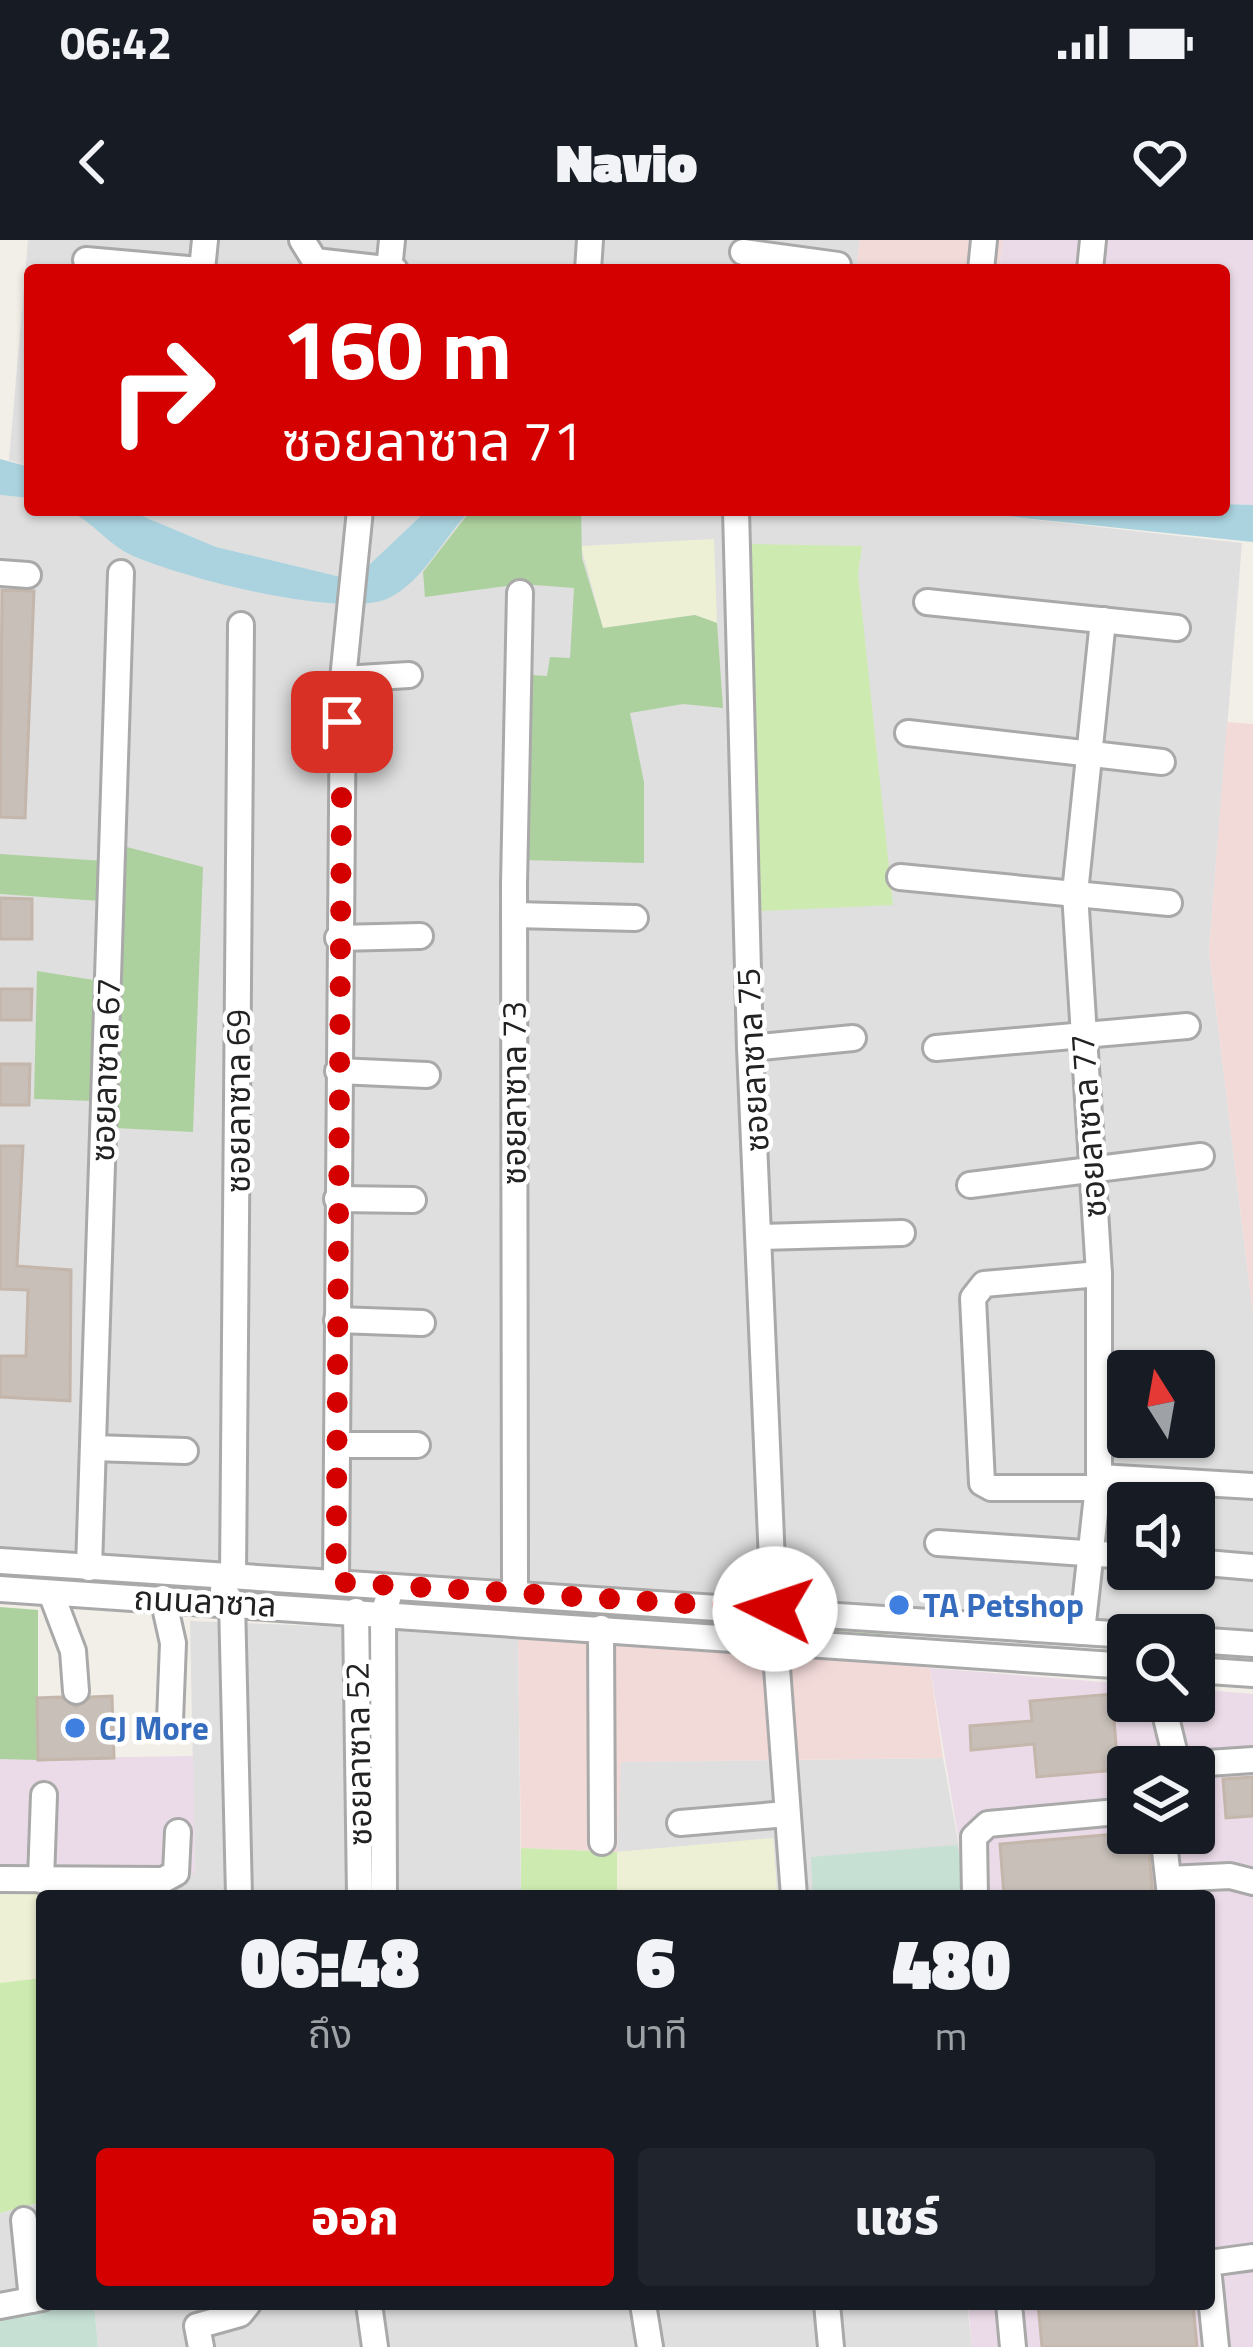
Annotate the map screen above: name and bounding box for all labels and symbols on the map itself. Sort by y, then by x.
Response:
pin [291,671,393,773]
street label: ซอยลาซาล 75 [722,967,782,1153]
street label: ซอยลาซาล 67 [77,977,133,1163]
street label: ซอยลาซาล 73 [489,1001,539,1185]
street label: ซอยลาซาล 69 [213,1009,263,1193]
street label: ซอยลาซาล 77 [1057,1033,1119,1219]
north arrow [1107,1350,1215,1458]
position arrow [712,1546,838,1672]
street label: ถนนลาซาล [132,1572,278,1630]
place label: TA Petshop [923,1580,1084,1630]
marker: TA Petshop [886,1592,912,1618]
street label: ซอยลาซาล 52 [331,1662,385,1846]
place label: CJ More [99,1703,209,1753]
marker: CJ More [62,1715,88,1741]

